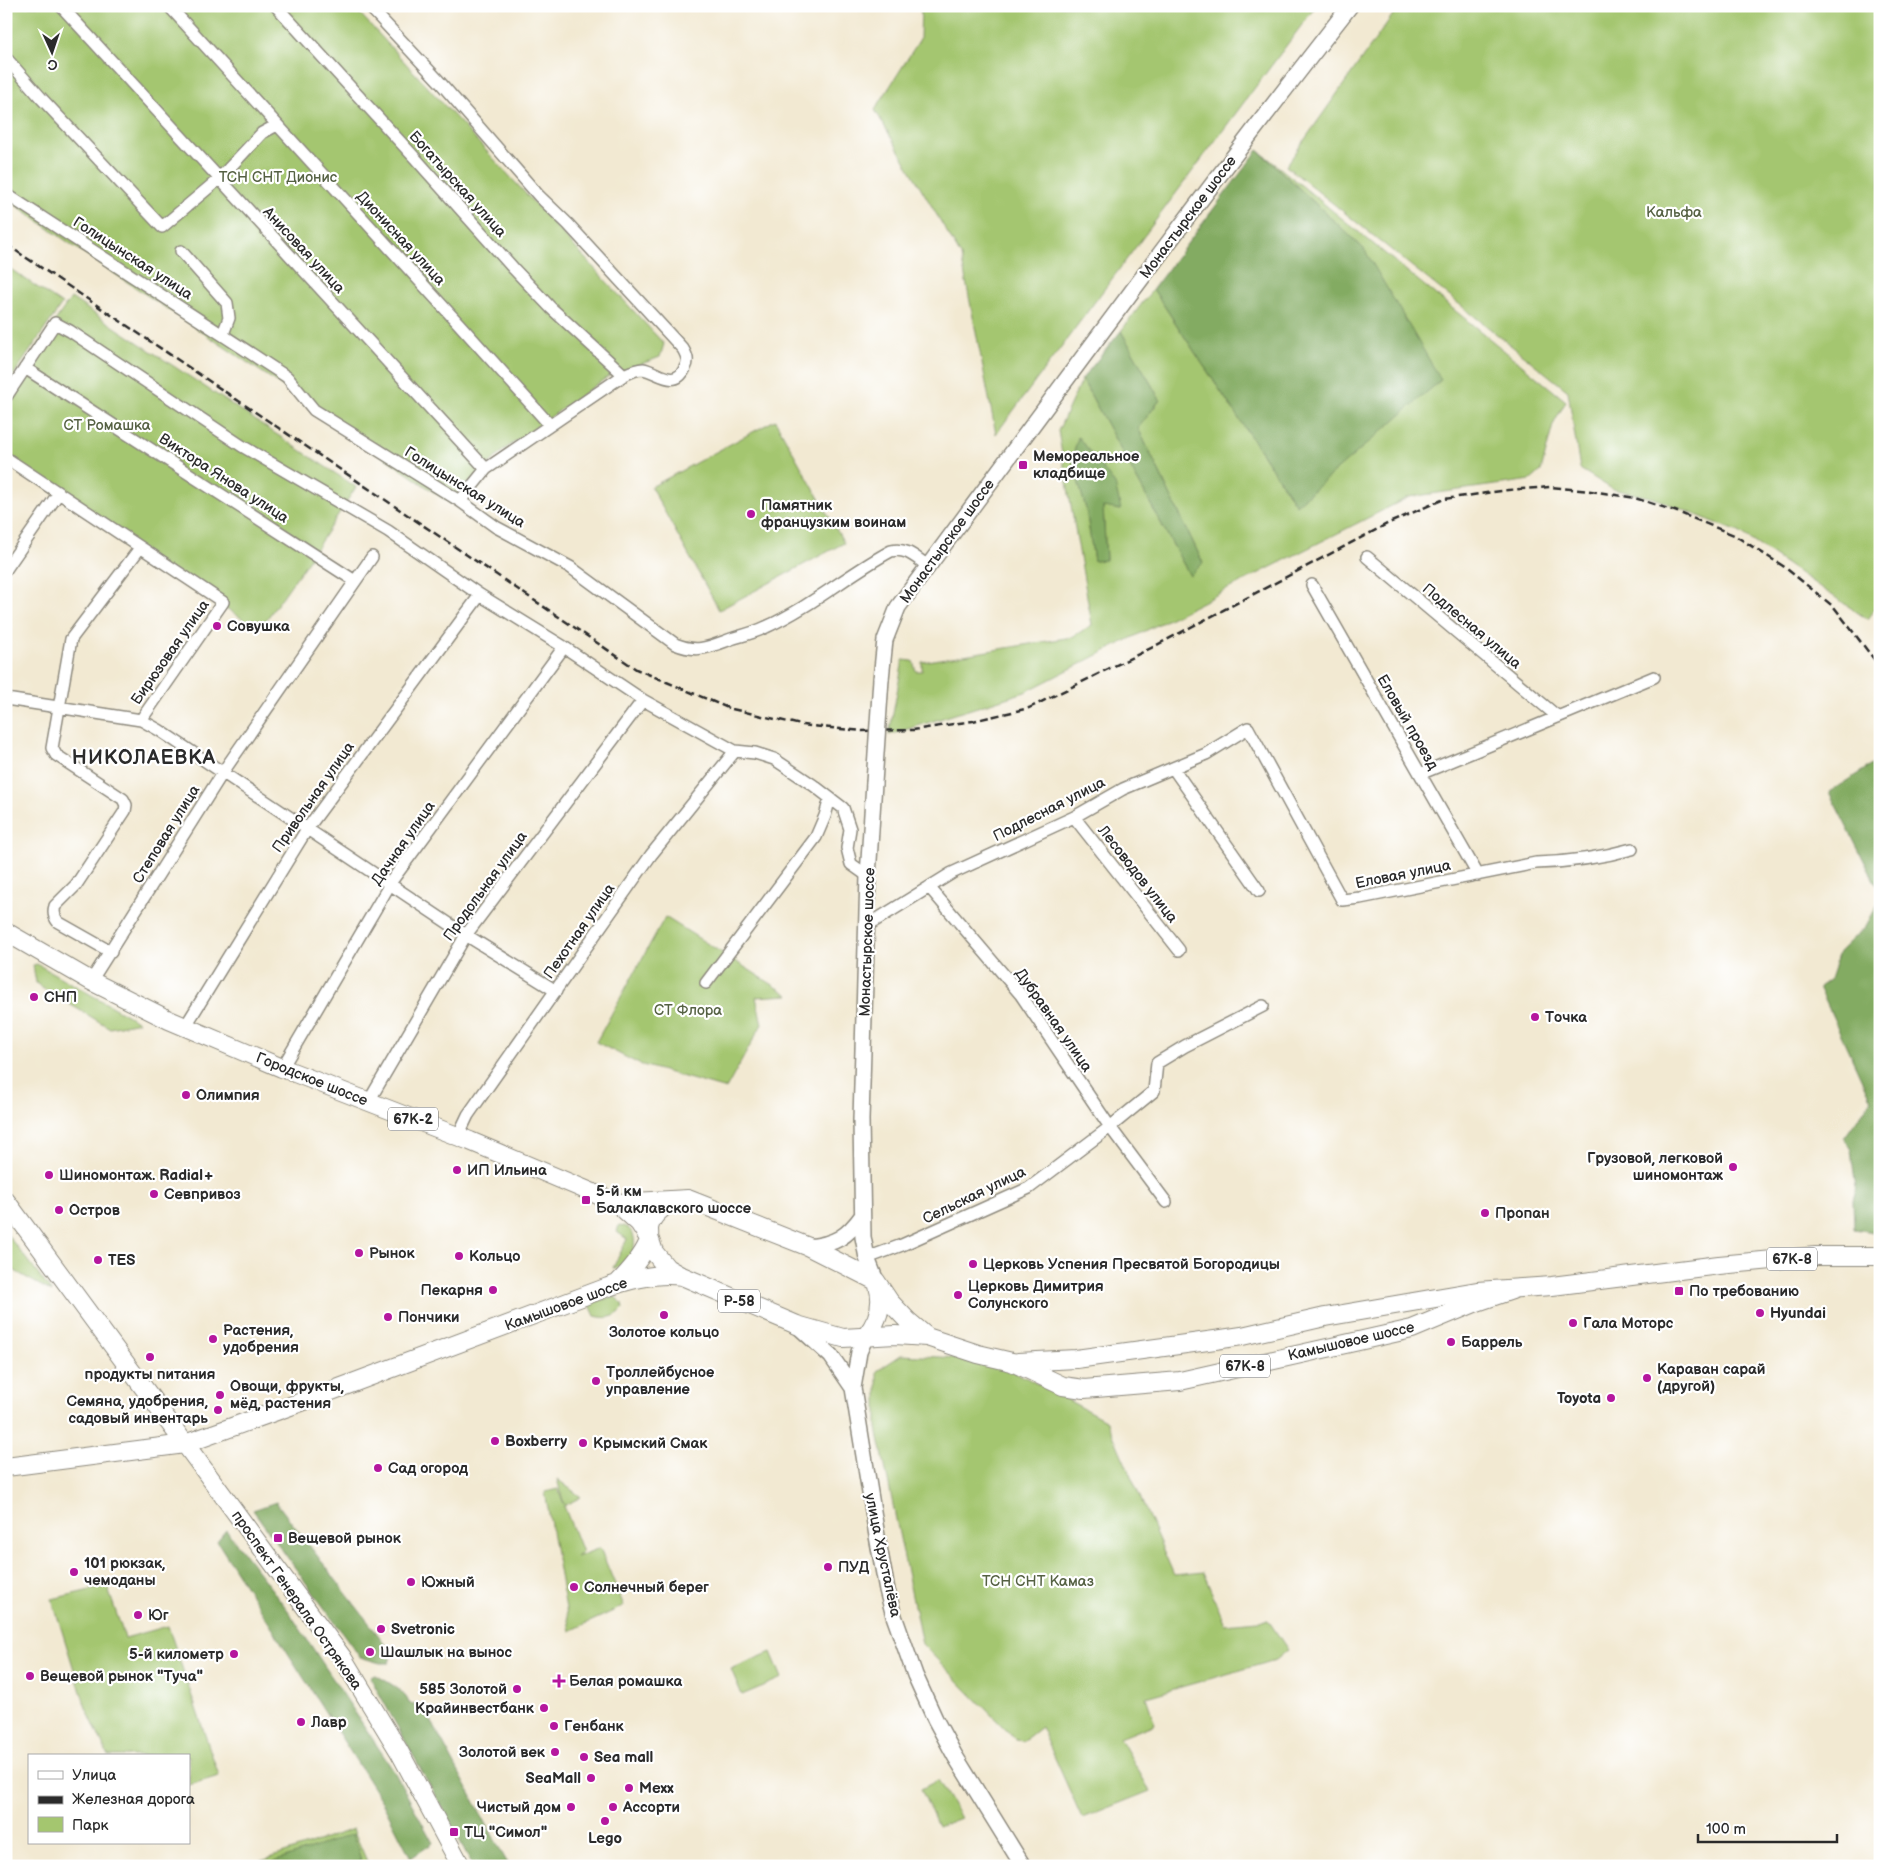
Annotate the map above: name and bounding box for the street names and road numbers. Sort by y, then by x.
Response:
street label: Богатырская улица [405,127,510,242]
street label: Монастырское шоссе [1136,152,1241,283]
street label: Дионисная улица [352,187,449,290]
street label: Анисовая улица [258,202,349,298]
street label: Голицынская улица [69,213,196,304]
street label: Виктора Янова улица [155,429,292,528]
street label: Голицынская улица [401,443,529,532]
street label: Монастырское шоссе [896,475,999,607]
street label: Подлесная улица [1418,579,1525,673]
street label: Бирюзовая улица [127,596,214,708]
street label: Еловый проезд [1373,671,1443,773]
street label: Привольная улица [268,738,359,856]
street label: Подлесная улица [990,773,1109,846]
street label: Степовая улица [129,781,204,887]
street label: Дачная улица [367,797,440,889]
street label: Лесоводов улица [1093,821,1182,927]
street label: Продольная улица [439,828,532,945]
street label: Еловая улица [1354,856,1452,893]
street label: Монастырское шоссе [855,867,880,1017]
street label: Пехотная улица [540,880,619,983]
street label: Дубравная улица [1011,965,1096,1076]
street label: Городское шоссе [253,1048,370,1111]
road number: 67К-2 [388,1108,438,1130]
street label: Сельская улица [920,1162,1029,1229]
road number: 67К-8 [1767,1248,1817,1270]
street label: Камышовое шоссе [502,1273,630,1335]
road number: Р-58 [718,1290,760,1312]
street label: Камышовое шоссе [1286,1318,1416,1365]
road number: 67К-8 [1220,1354,1270,1378]
street label: улица Хрусталёва [860,1491,905,1619]
street label: проспект Генерала Острякова [227,1507,366,1694]

